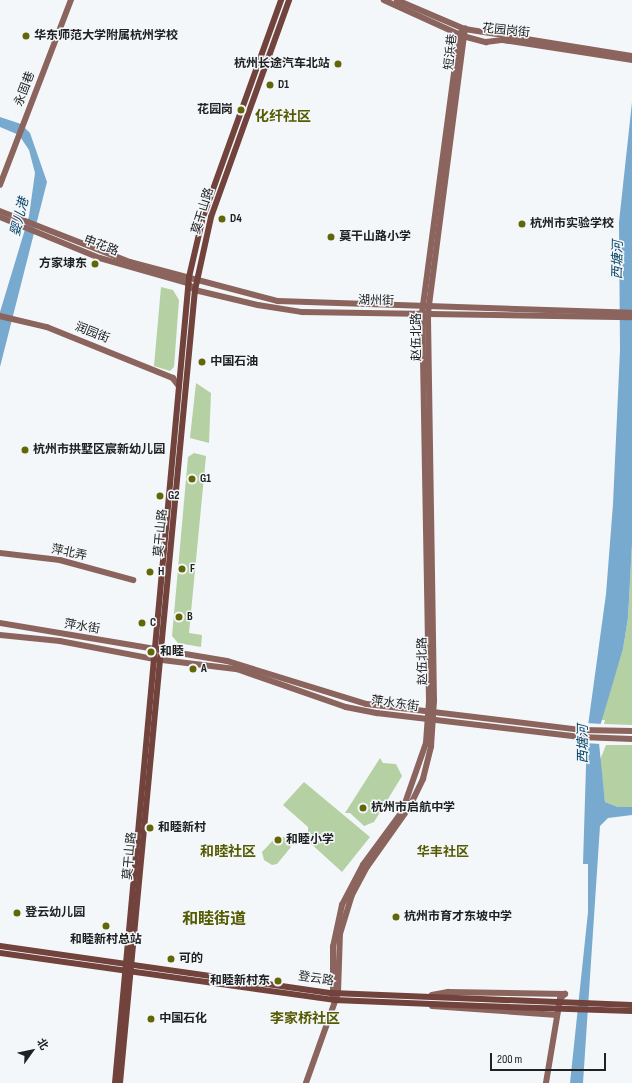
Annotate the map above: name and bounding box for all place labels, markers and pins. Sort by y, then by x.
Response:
place label: 华东师范大学附属杭州学校 [34,29,178,43]
marker: 华东师范大学附属杭州学校 [21,31,31,41]
place label: 杭州长途汽车北站 [234,57,330,71]
marker: 杭州长途汽车北站 [333,59,343,69]
place label: D1 [278,78,289,92]
marker: D1 [265,80,275,90]
place label: 花园岗 [197,103,233,117]
marker: 花园岗 [236,105,246,115]
place label: D4 [230,212,242,226]
marker: D4 [217,214,227,224]
place label: 杭州市实验学校 [530,217,614,231]
marker: 杭州市实验学校 [517,219,527,229]
place label: 莫干山路小学 [339,230,411,244]
marker: 莫干山路小学 [326,232,336,242]
place label: 方家埭东 [39,257,87,271]
marker: 方家埭东 [90,259,100,269]
place label: 中国石油 [210,355,258,369]
marker: 中国石油 [197,357,207,367]
place label: 杭州市拱墅区宸新幼儿园 [33,443,165,457]
marker: 杭州市拱墅区宸新幼儿园 [20,445,30,455]
place label: G1 [200,472,211,486]
marker: G1 [187,474,197,484]
place label: G2 [168,489,180,503]
marker: G2 [155,491,165,501]
place label: F [190,562,195,576]
marker: F [177,564,187,574]
place label: H [158,565,164,579]
marker: H [145,567,155,577]
place label: B [187,610,193,624]
marker: B [174,612,184,622]
place label: C [150,616,156,630]
marker: C [137,618,147,628]
place label: 和睦 [160,645,184,659]
marker: 和睦 [145,646,157,658]
place label: A [201,662,207,676]
marker: A [188,664,198,674]
place label: 杭州市启航中学 [371,801,455,815]
marker: 杭州市启航中学 [358,803,368,813]
place label: 和睦新村 [158,821,206,835]
marker: 和睦新村 [145,823,155,833]
place label: 和睦小学 [286,833,334,847]
marker: 和睦小学 [273,835,283,845]
place label: 登云幼儿园 [25,906,85,920]
marker: 登云幼儿园 [12,908,22,918]
place label: 杭州市育才东坡中学 [404,910,512,924]
marker: 杭州市育才东坡中学 [391,912,401,922]
marker: 和睦新村总站 [101,921,111,931]
place label: 和睦新村总站 [70,933,142,947]
place label: 可的 [179,952,203,966]
marker: 可的 [166,954,176,964]
place label: 和睦新村东 [210,974,270,988]
marker: 和睦新村东 [273,976,283,986]
place label: 中国石化 [159,1012,207,1026]
marker: 中国石化 [146,1014,156,1024]

